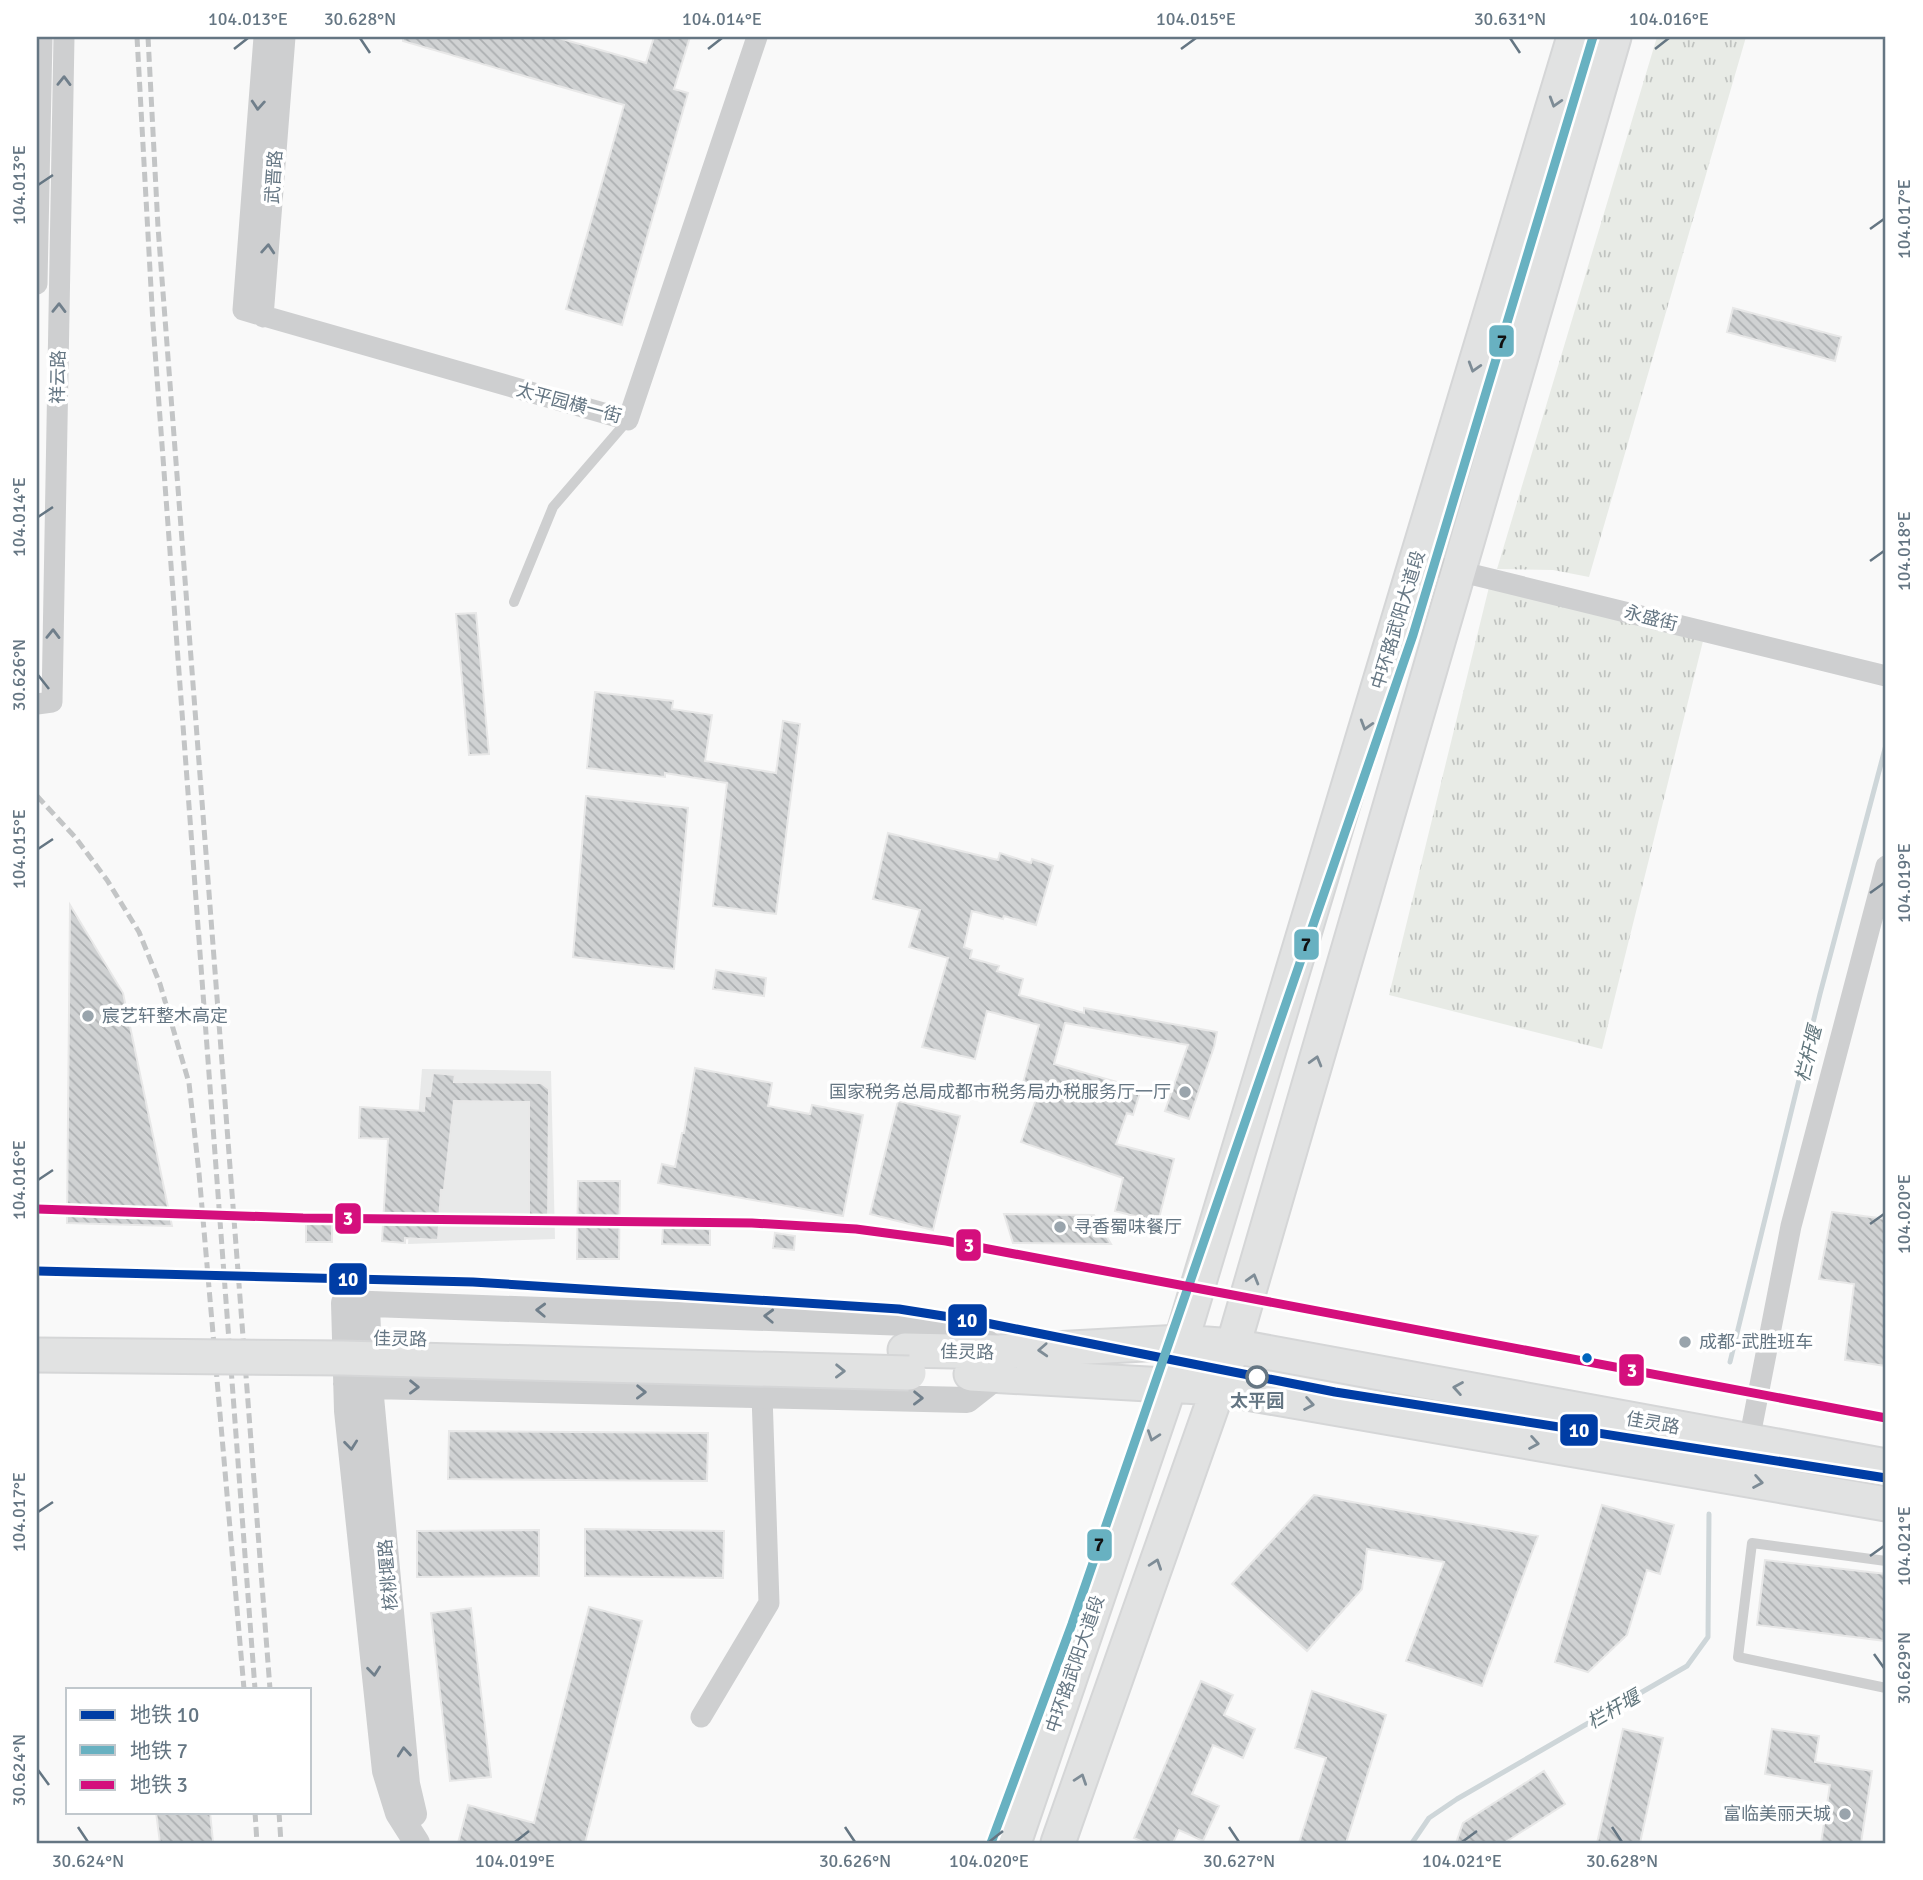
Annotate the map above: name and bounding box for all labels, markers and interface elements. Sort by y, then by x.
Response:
text: 104.013°E [208,8,288,30]
text: 30.628°N [324,8,396,30]
text: 104.014°E [682,8,762,30]
text: 104.015°E [1156,8,1236,30]
text: 30.631°N [1474,8,1546,30]
text: 104.016°E [1629,8,1709,30]
one-way arrow [56,75,71,86]
one-way arrow [1548,96,1563,108]
one-way arrow [251,100,266,111]
text: 104.013°E [8,145,30,225]
street label: 武晋路 [261,149,287,205]
text: 104.017°E [1893,179,1915,259]
one-way arrow [261,243,276,254]
one-way arrow [51,303,67,313]
line badge: 7 [1488,324,1515,358]
text: 7 [1497,330,1507,354]
street label: 祥云路 [47,350,69,404]
one-way arrow [1468,360,1483,372]
street label: 太平园横一街 [514,378,624,428]
text: 104.014°E [8,477,30,557]
text: 104.018°E [1893,511,1915,591]
street label: 中环路武阳大道段 [1366,548,1430,692]
street label: 永盛街 [1622,601,1680,635]
one-way arrow [45,628,61,639]
text: 30.626°N [8,639,30,711]
one-way arrow [1360,719,1375,731]
text: 104.015°E [8,809,30,889]
text: 104.019°E [1893,843,1915,923]
line badge: 7 [1293,928,1320,961]
text: 7 [1301,933,1311,957]
place label: 宸艺轩整木高定 [102,1005,228,1027]
marker: 宸艺轩整木高定 [80,1008,96,1024]
water label: 栏杆堰 [1790,1021,1828,1085]
one-way arrow [1308,1055,1322,1067]
place label: 国家税务总局成都市税务局办税服务厅一厅 [829,1081,1171,1103]
marker: 国家税务总局成都市税务局办税服务厅一厅 [1177,1084,1193,1100]
text: 104.016°E [8,1140,30,1220]
text: 104.020°E [1893,1174,1915,1254]
line badge: 3 [334,1202,362,1235]
text: 3 [343,1207,353,1231]
place label: 寻香蜀味餐厅 [1074,1216,1182,1238]
marker: 寻香蜀味餐厅 [1052,1219,1068,1235]
line badge: 3 [955,1228,982,1262]
text: 3 [964,1234,974,1258]
line badge: 10 [328,1262,368,1296]
text: 10 [338,1268,358,1292]
one-way arrow [1244,1273,1259,1285]
one-way arrow [536,1302,547,1317]
line badge: 10 [947,1303,988,1337]
one-way arrow [763,1309,774,1324]
text: 10 [957,1309,977,1333]
street label: 佳灵路 [373,1328,427,1350]
place label: 成都-武胜班车 [1699,1331,1813,1353]
marker: 成都-武胜班车 [1677,1334,1693,1350]
street label: 佳灵路 [940,1341,994,1363]
one-way arrow [1037,1342,1048,1357]
unlabelled marker [1580,1351,1594,1365]
line badge: 3 [1618,1353,1645,1387]
text: 3 [1627,1359,1637,1383]
one-way arrow [835,1363,846,1379]
marker: 太平园 [1246,1366,1268,1388]
one-way arrow [409,1379,420,1395]
one-way arrow [1452,1381,1464,1396]
one-way arrow [637,1384,647,1400]
place label: 太平园 [1230,1390,1284,1412]
one-way arrow [913,1391,924,1406]
one-way arrow [1304,1396,1315,1411]
street label: 佳灵路 [1625,1407,1681,1439]
line badge: 10 [1559,1413,1599,1447]
text: 10 [1569,1419,1589,1443]
one-way arrow [1146,1429,1161,1441]
one-way arrow [1528,1435,1540,1450]
one-way arrow [343,1440,358,1451]
text: 104.017°E [8,1472,30,1552]
one-way arrow [1752,1474,1764,1489]
text: 104.021°E [1893,1506,1915,1586]
line badge: 7 [1086,1528,1113,1562]
text: 7 [1094,1533,1104,1557]
street label: 核桃堰路 [374,1538,402,1612]
one-way arrow [1148,1559,1162,1571]
street label: 中环路武阳大道段 [1041,1592,1109,1736]
text: 30.629°N [1893,1632,1915,1704]
one-way arrow [367,1665,382,1677]
water label: 栏杆堰 [1583,1684,1647,1735]
legend [66,1688,312,1814]
text: 地铁 10 [130,1702,199,1728]
text: 30.624°N [8,1734,30,1806]
text: 地铁 7 [130,1738,188,1764]
one-way arrow [397,1746,412,1757]
text: 地铁 3 [130,1772,188,1798]
one-way arrow [1072,1773,1086,1785]
place label: 富临美丽天城 [1723,1803,1831,1825]
marker: 富临美丽天城 [1837,1806,1853,1822]
text: 30.624°N [52,1850,124,1872]
text: 104.019°E [475,1850,555,1872]
text: 30.626°N [819,1850,891,1872]
text: 104.020°E [949,1850,1029,1872]
text: 30.627°N [1203,1850,1275,1872]
text: 104.021°E [1422,1850,1502,1872]
text: 30.628°N [1586,1850,1658,1872]

